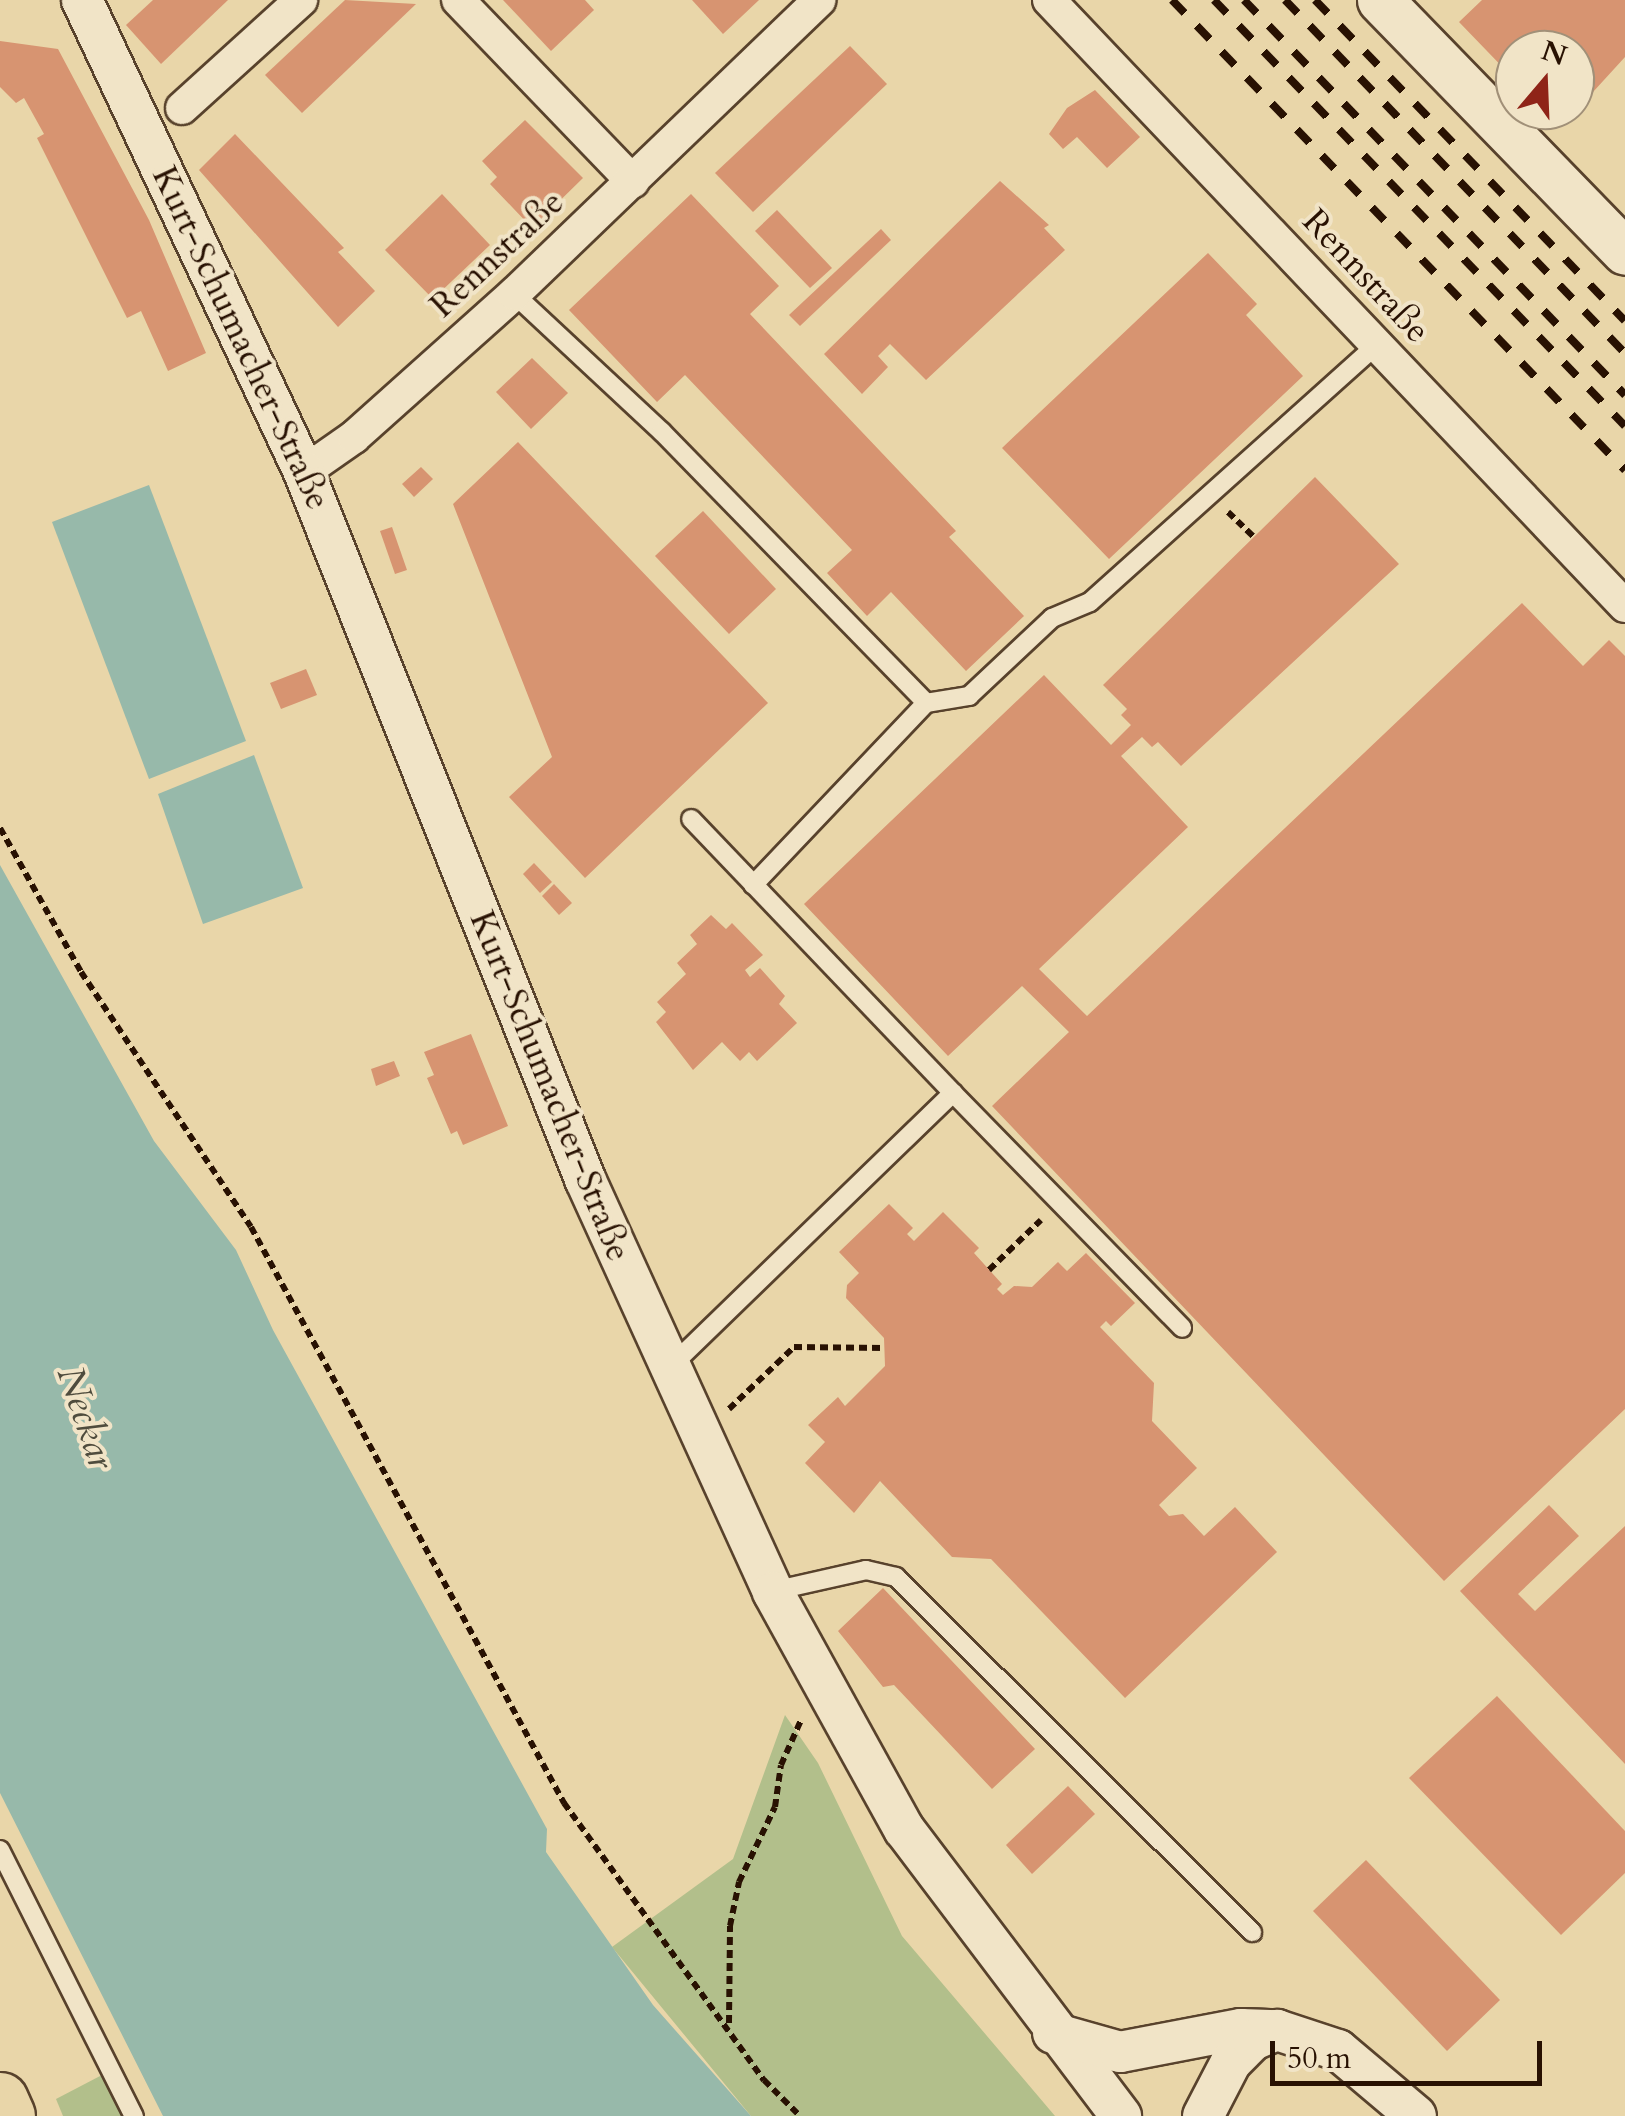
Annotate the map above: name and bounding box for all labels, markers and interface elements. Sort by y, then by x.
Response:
north arrow [1495,30,1595,130]
text: N [1536,32,1572,75]
street label: Kurt-Schumacher-Straße [143,160,339,516]
street label: Rennstraße [421,182,573,326]
street label: Rennstraße [1294,200,1438,352]
street label: Kurt-Schumacher-Straße [460,905,640,1267]
water label: Neckar [46,1361,124,1475]
scale bar [1275,2021,1548,2083]
text: 50 m [1287,2038,1351,2079]

